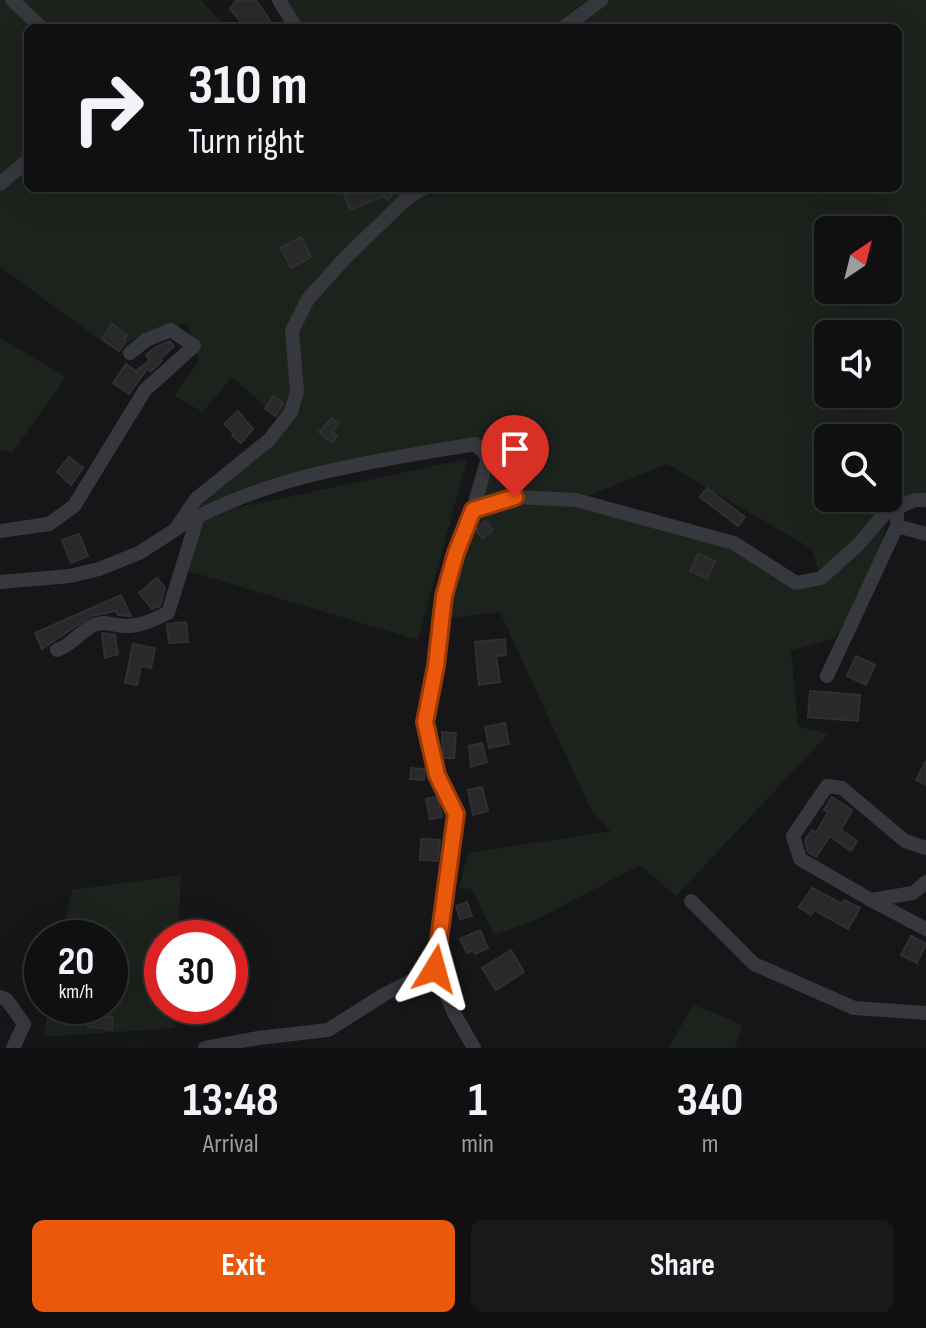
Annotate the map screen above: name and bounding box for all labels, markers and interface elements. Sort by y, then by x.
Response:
text: 310 m [188,53,308,120]
icon: right [56,56,160,160]
text: Turn right [188,121,305,164]
north arrow [814,216,902,304]
map controls [814,216,902,512]
button: sound [814,320,902,408]
pin [481,415,549,497]
button: search [814,424,902,512]
icon: arrive [493,427,537,471]
speed limit sign: 30 [144,920,248,1024]
position arrow [393,927,477,1011]
text: 20 [58,938,94,986]
text: km/h [59,980,93,1004]
text: 13:48 [183,1072,279,1129]
text: 1 [468,1072,487,1129]
text: 340 [677,1072,743,1129]
text: Arrival [203,1129,259,1160]
text: min [461,1129,494,1160]
text: m [702,1129,718,1160]
button: Exit [32,1220,455,1312]
button: Share [471,1220,894,1312]

